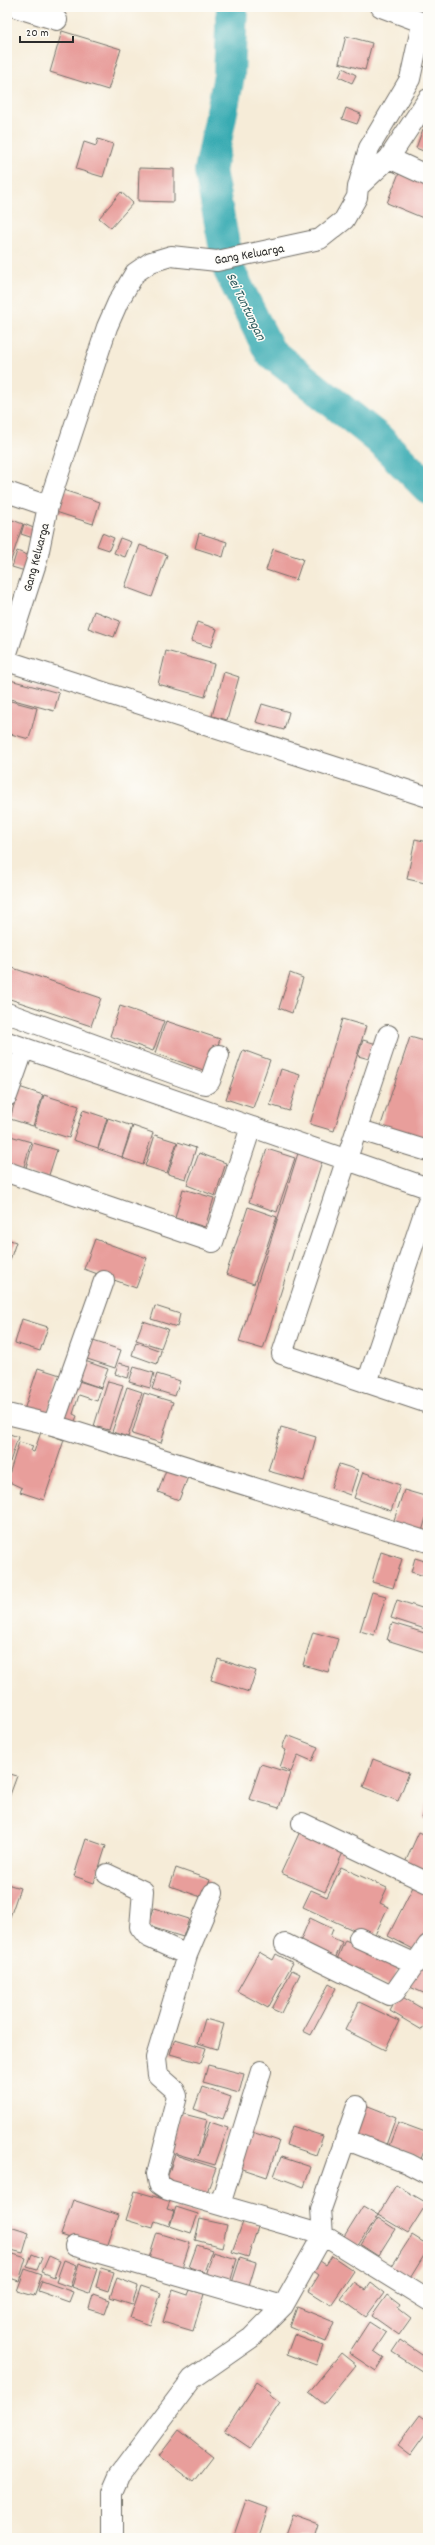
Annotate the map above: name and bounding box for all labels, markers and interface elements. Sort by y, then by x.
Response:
scale bar [20,18,73,44]
text: 20 m [26,25,49,42]
street label: Gang Keluarga [213,240,287,271]
water label: Sei Tuntungan [220,270,270,345]
street label: Gang Keluarga [19,520,56,594]

